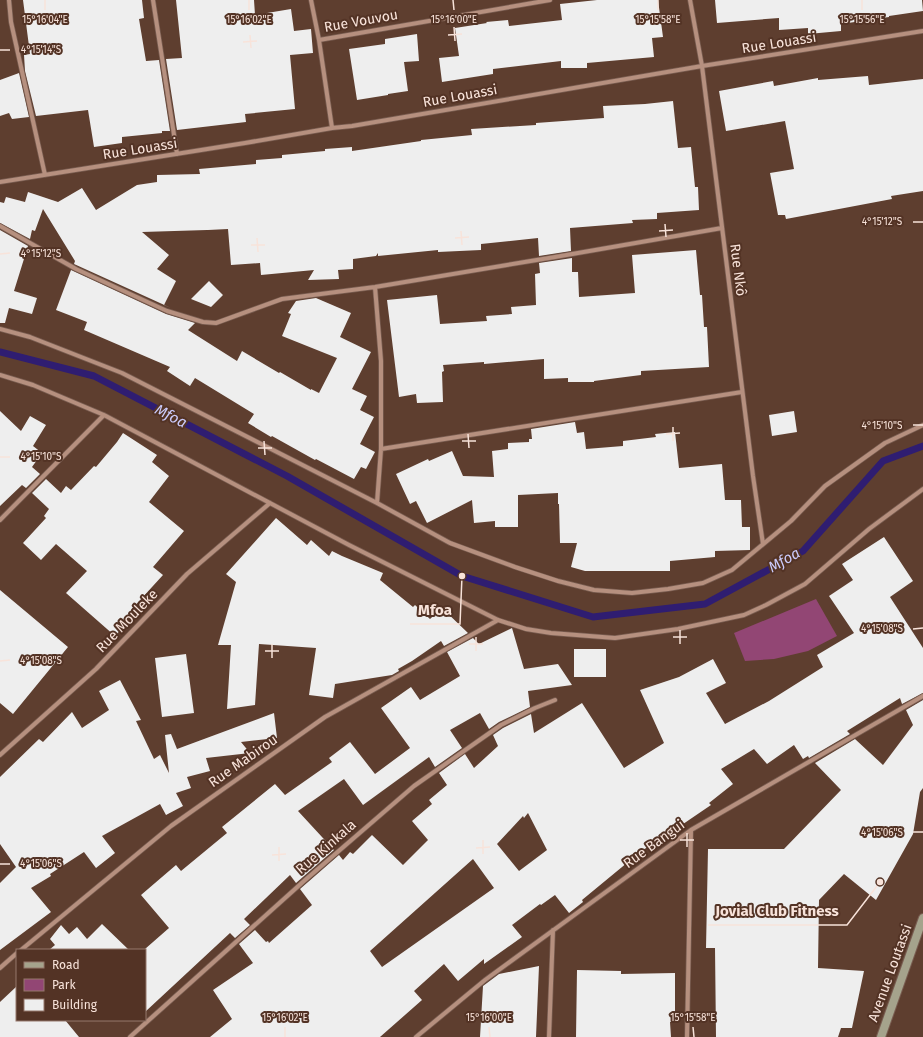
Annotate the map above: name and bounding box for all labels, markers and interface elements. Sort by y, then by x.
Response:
street label: Rue Vouvou [323,6,399,36]
text: 15°16'04"E [22,14,68,26]
text: 15°16'02"E [226,14,272,26]
text: 15°16'00"E [431,14,477,26]
text: 15°15'58"E [635,14,681,26]
text: 15°15'56"E [839,14,885,26]
street label: Rue Louassi [741,29,817,57]
text: 4°15'14"S [21,44,62,56]
street label: Rue Louassi [421,81,499,111]
street label: Rue Louassi [102,135,178,163]
text: 4°15'12"S [862,216,903,228]
street label: Rue Nkô [726,243,750,297]
text: 4°15'12"S [21,248,62,260]
water label: Mfoa [152,400,190,432]
text: 4°15'10"S [861,420,903,432]
text: 4°15'10"S [20,451,62,463]
water label: Mfoa [765,544,803,576]
street label: Rue Mouleke [93,586,161,656]
callout: Mfoa [410,597,460,624]
text: Mfoa [418,601,452,619]
text: 4°15'08"S [861,623,904,635]
text: 4°15'08"S [20,655,63,667]
street label: Rue Mabirou [205,731,281,791]
street label: Rue Kinkala [292,816,360,878]
street label: Rue Bangui [620,816,688,872]
text: 4°15'06"S [861,827,903,839]
text: 4°15'06"S [20,858,62,870]
callout: Jovial Club Fitness [708,898,847,925]
text: Jovial Club Fitness [714,902,839,920]
street label: Avenue Loutassi [864,922,916,1024]
legend [16,949,146,1021]
text: Road [52,958,80,972]
text: Park [52,978,76,992]
text: Building [52,998,98,1012]
text: 15°16'02"E [262,1012,308,1024]
text: 15°16'00"E [466,1012,512,1024]
text: 15°15'58"E [670,1012,716,1024]

